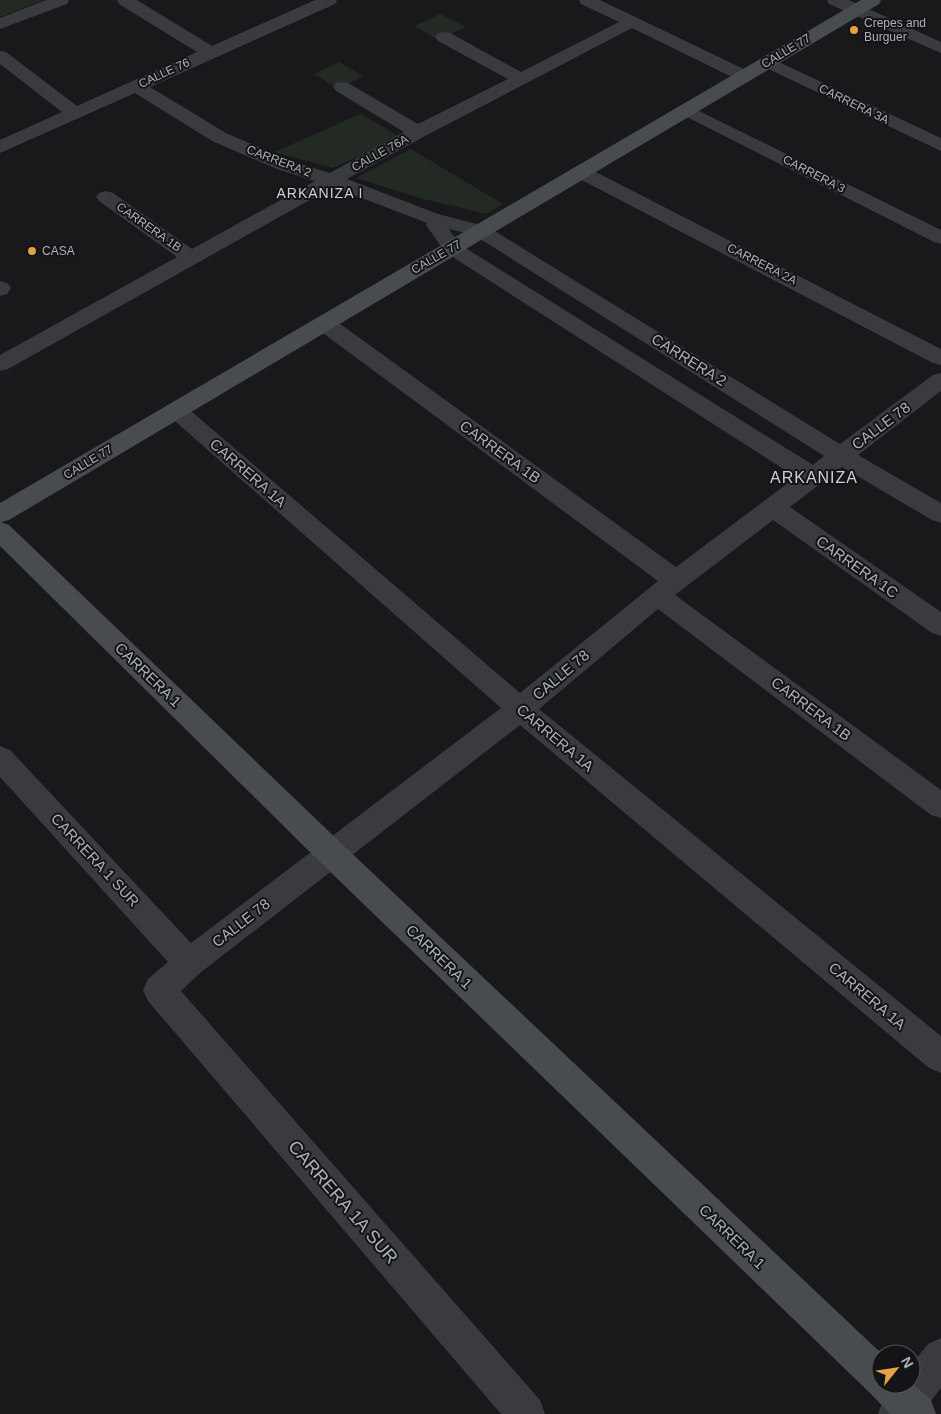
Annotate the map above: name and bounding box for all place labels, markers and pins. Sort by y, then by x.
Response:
place label: Crepes and Burguer [864,16,926,44]
marker: Crepes and Burguer [848,24,860,36]
place label: CASA [42,244,75,258]
marker: CASA [26,245,38,257]

